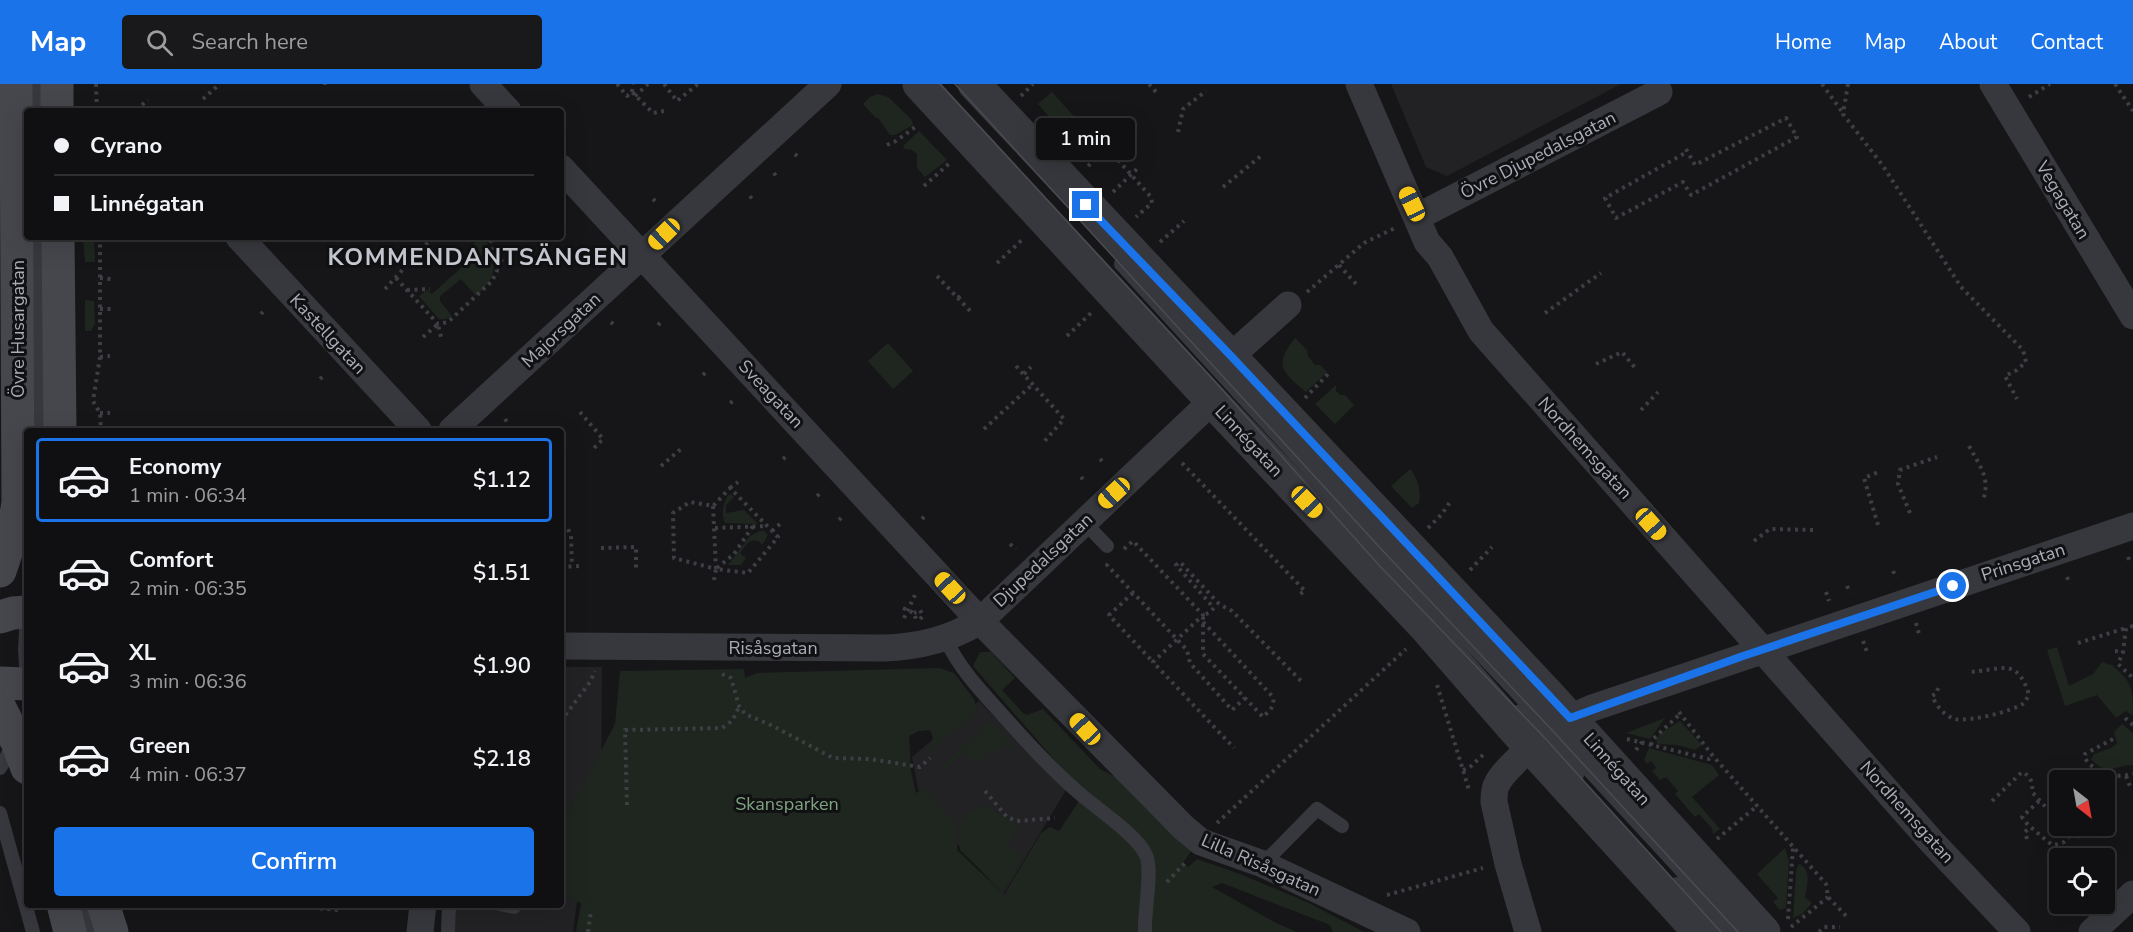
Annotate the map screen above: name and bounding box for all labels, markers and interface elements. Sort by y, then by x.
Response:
search box [122,15,542,69]
text: Map [30,23,86,61]
icon: search [143,26,176,59]
text: Search here [191,27,308,57]
text: Home [1775,28,1832,56]
text: Map [1865,28,1906,56]
text: About [1939,28,1997,56]
text: Contact [2030,28,2103,56]
street label: Övre Djupedalsgatan [1456,105,1620,205]
callout: 1 min [1036,118,1136,160]
text: 1 min [1060,125,1111,152]
text: Cyrano [90,131,162,161]
street label: Vegagatan [2030,156,2096,244]
car [1396,184,1428,224]
text: Linnégatan [90,189,204,219]
route end [1072,191,1099,218]
car [645,215,683,253]
district label: KOMMENDANTSÄNGEN [328,241,628,273]
street label: Övre Husargatan [6,260,30,398]
street label: Majorsgatan [516,287,606,373]
street label: Kastellgatan [284,289,372,379]
street label: Sveagatan [733,355,809,433]
street label: Nordhemsgatan [1533,392,1637,504]
street label: Linnégatan [1209,400,1289,482]
text: Economy [129,452,221,482]
icon: car [57,453,111,507]
text: $1.12 [473,465,531,495]
car [1095,474,1133,512]
text: 1 min · 06:34 [129,482,247,509]
car [1288,483,1326,521]
car [1632,505,1670,543]
street label: Djupedalsgatan [988,508,1098,612]
street label: Prinsgatan [1978,537,2068,587]
text: Comfort [129,545,213,575]
icon: car [57,546,111,600]
text: $1.51 [473,558,531,588]
car [931,569,969,607]
route start [1939,572,1966,599]
text: 2 min · 06:35 [129,575,247,602]
street label: Risåsgatan [728,636,818,660]
text: XL [129,638,156,668]
icon: car [57,639,111,693]
text: $1.90 [473,651,531,681]
text: 3 min · 06:36 [129,668,247,695]
car [1066,710,1104,748]
street label: Linnégatan [1578,727,1656,811]
text: Green [129,731,190,761]
icon: car [57,732,111,786]
text: $2.18 [473,744,531,774]
street label: Nordhemsgatan [1855,756,1959,868]
text: 4 min · 06:37 [129,761,247,788]
north arrow [2049,770,2115,836]
map controls [2049,770,2115,914]
park label: Skansparken [735,792,839,816]
button: Confirm [54,827,534,896]
street label: Lilla Risåsgatan [1198,828,1324,902]
button: locate [2049,848,2115,914]

